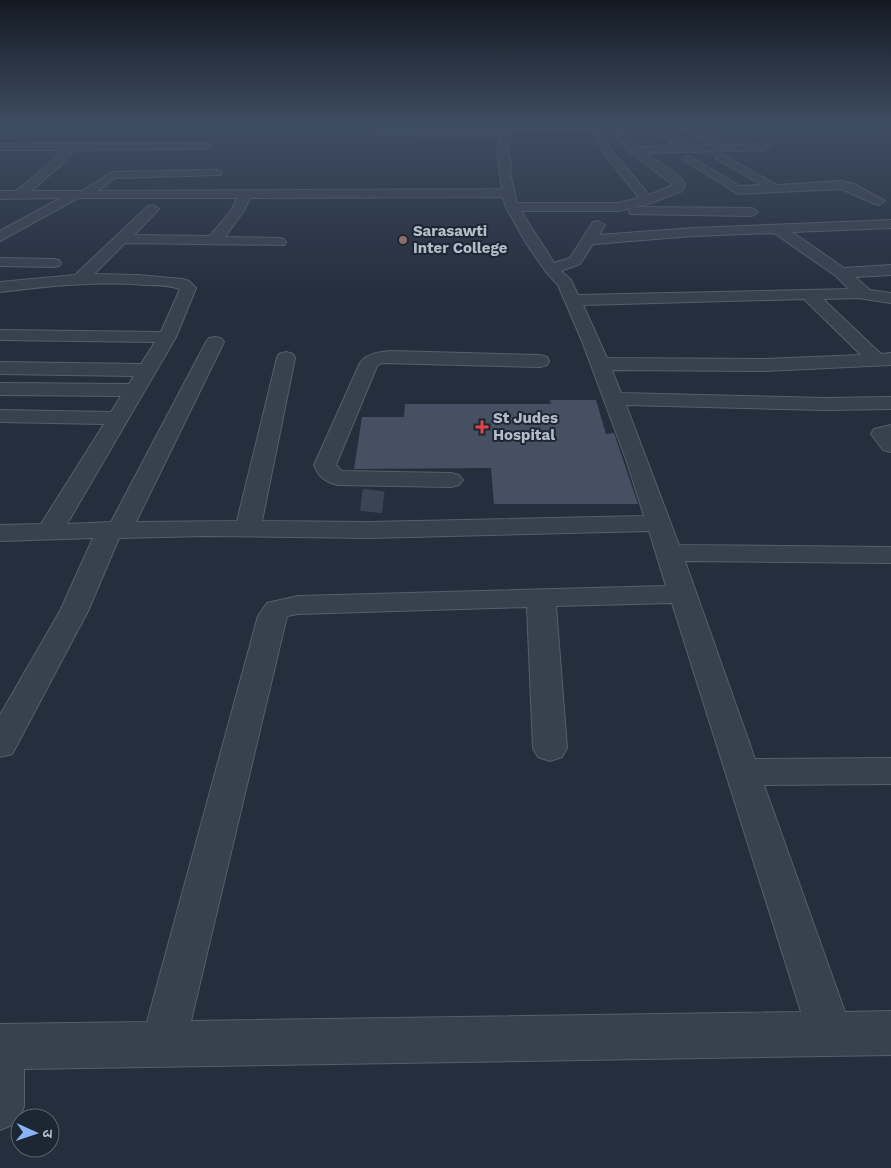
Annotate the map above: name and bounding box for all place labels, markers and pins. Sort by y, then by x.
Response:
place label: Sarasawti Inter College [413,222,508,257]
marker: Sarasawti Inter College [397,234,409,246]
place label: St Judes Hospital [493,409,558,444]
marker: St Judes Hospital [475,420,489,434]

